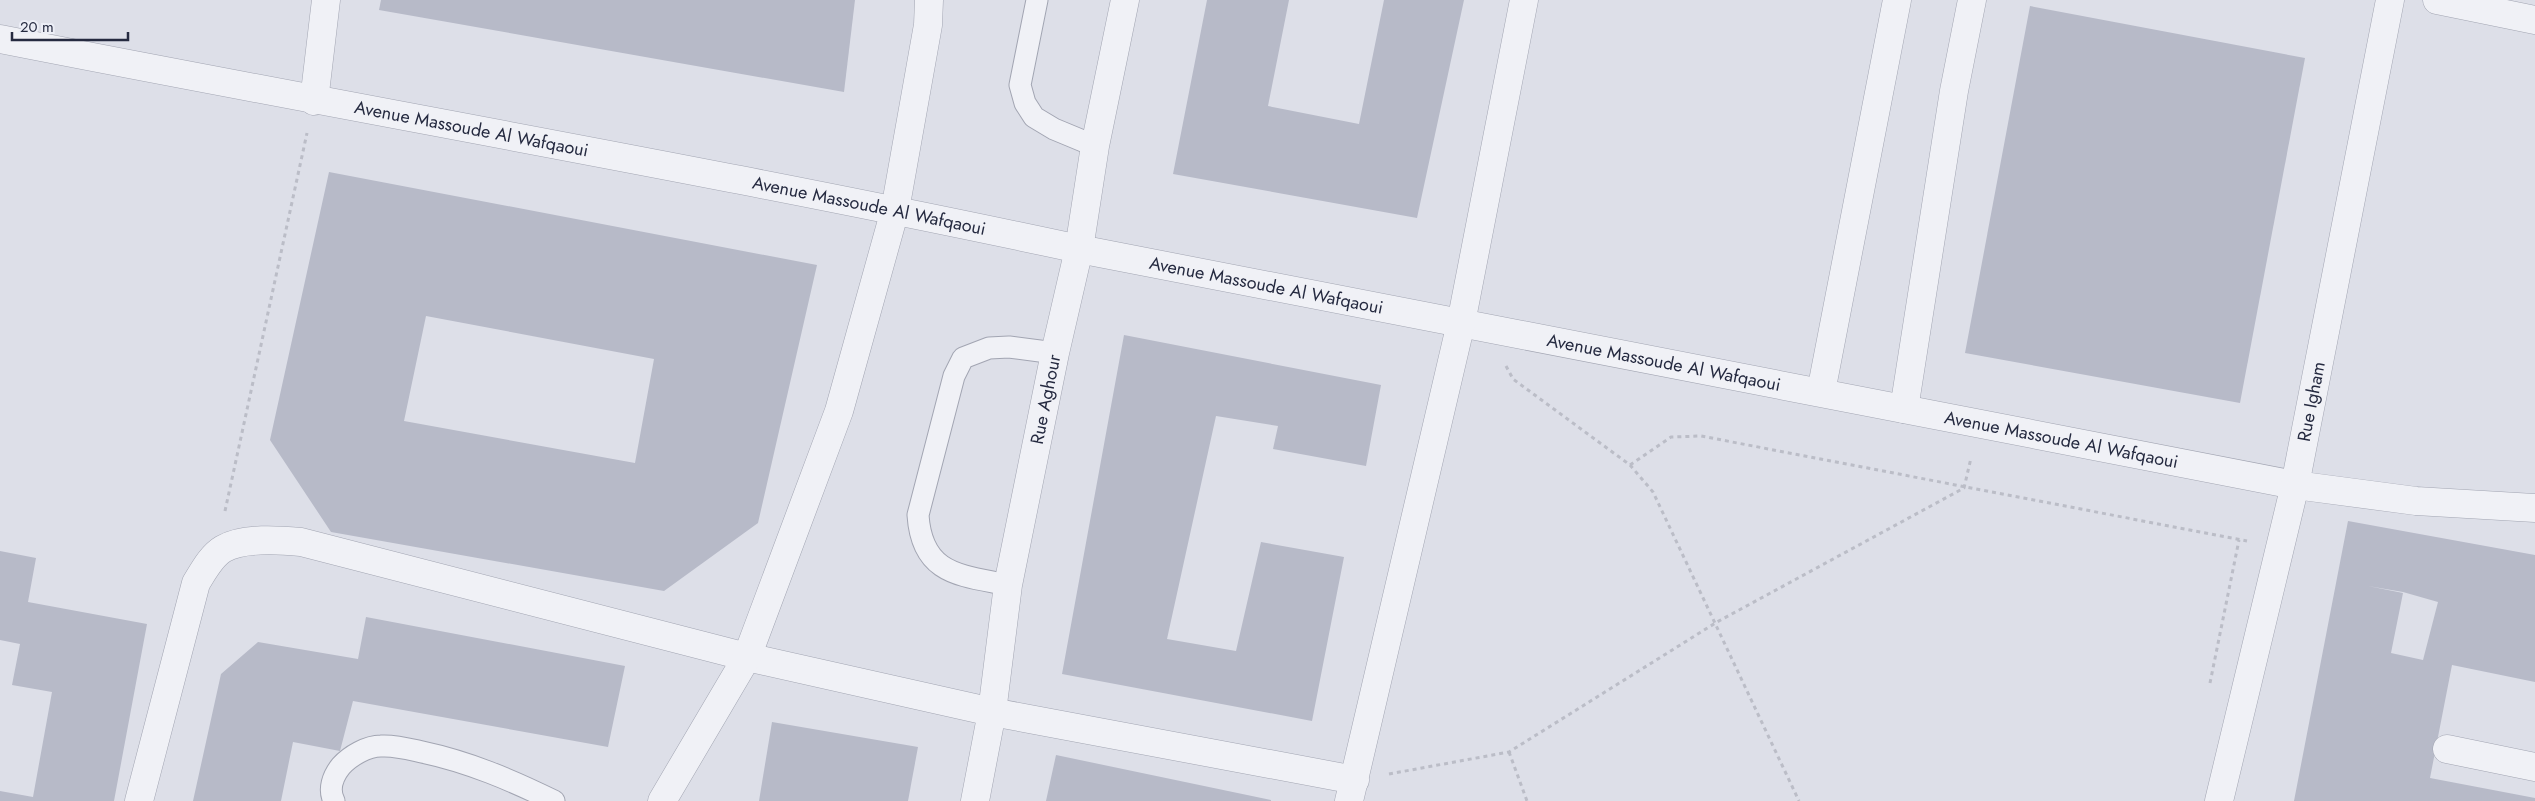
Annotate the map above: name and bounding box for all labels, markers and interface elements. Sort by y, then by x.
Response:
scale bar [12,10,129,42]
text: 20 m [20,16,54,38]
street label: Avenue Massoude Al Wafqaoui [352,94,591,164]
street label: Avenue Massoude Al Wafqaoui [750,170,988,242]
street label: Avenue Massoude Al Wafqaoui [1147,250,1385,321]
street label: Avenue Massoude Al Wafqaoui [1545,327,1783,398]
street label: Rue Aghour [1024,351,1068,447]
street label: Rue Igham [2291,359,2332,444]
street label: Avenue Massoude Al Wafqaoui [1942,404,2181,475]

